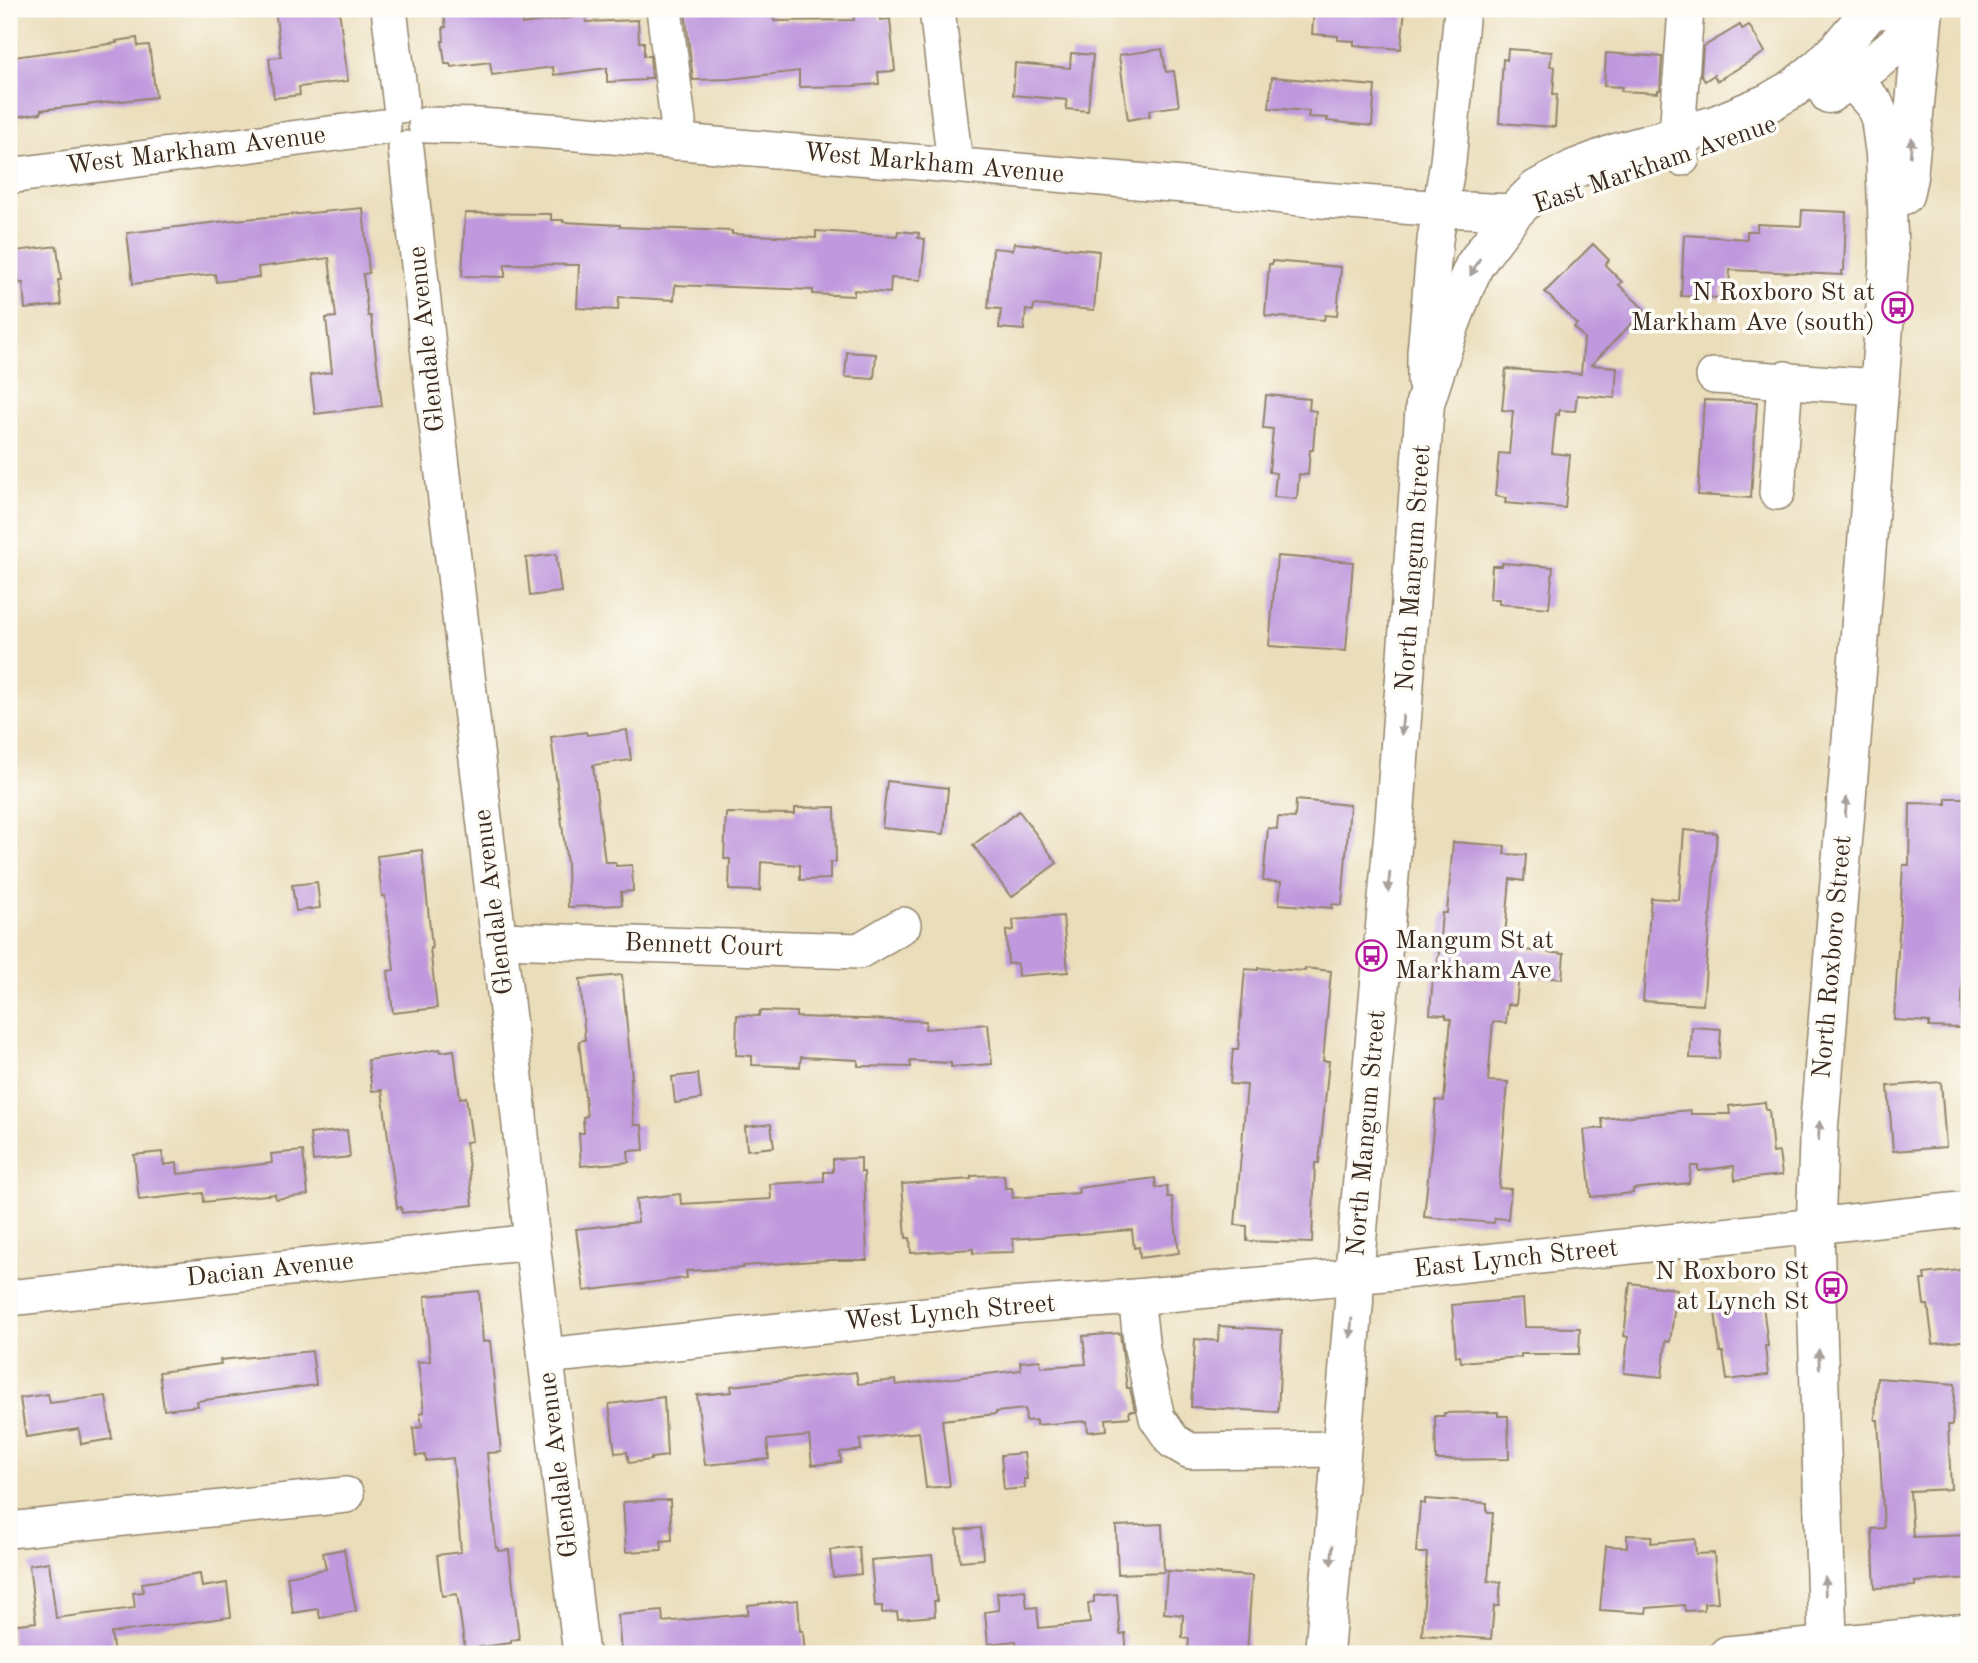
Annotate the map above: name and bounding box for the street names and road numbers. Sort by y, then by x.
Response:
street label: East Markham Avenue [1530,111,1780,219]
street label: West Markham Avenue [65,122,327,180]
street label: West Markham Avenue [803,140,1065,188]
street label: Glendale Avenue [404,245,450,433]
street label: North Mangum Street [1392,444,1436,692]
street label: Glendale Avenue [470,808,518,996]
street label: North Roxboro Street [1809,834,1857,1080]
street label: Bennett Court [624,930,784,962]
street label: North Mangum Street [1343,1009,1391,1257]
street label: East Lynch Street [1413,1235,1619,1283]
street label: Dacian Avenue [185,1248,355,1292]
street label: West Lynch Street [843,1291,1057,1335]
street label: Glendale Avenue [535,1371,583,1559]

